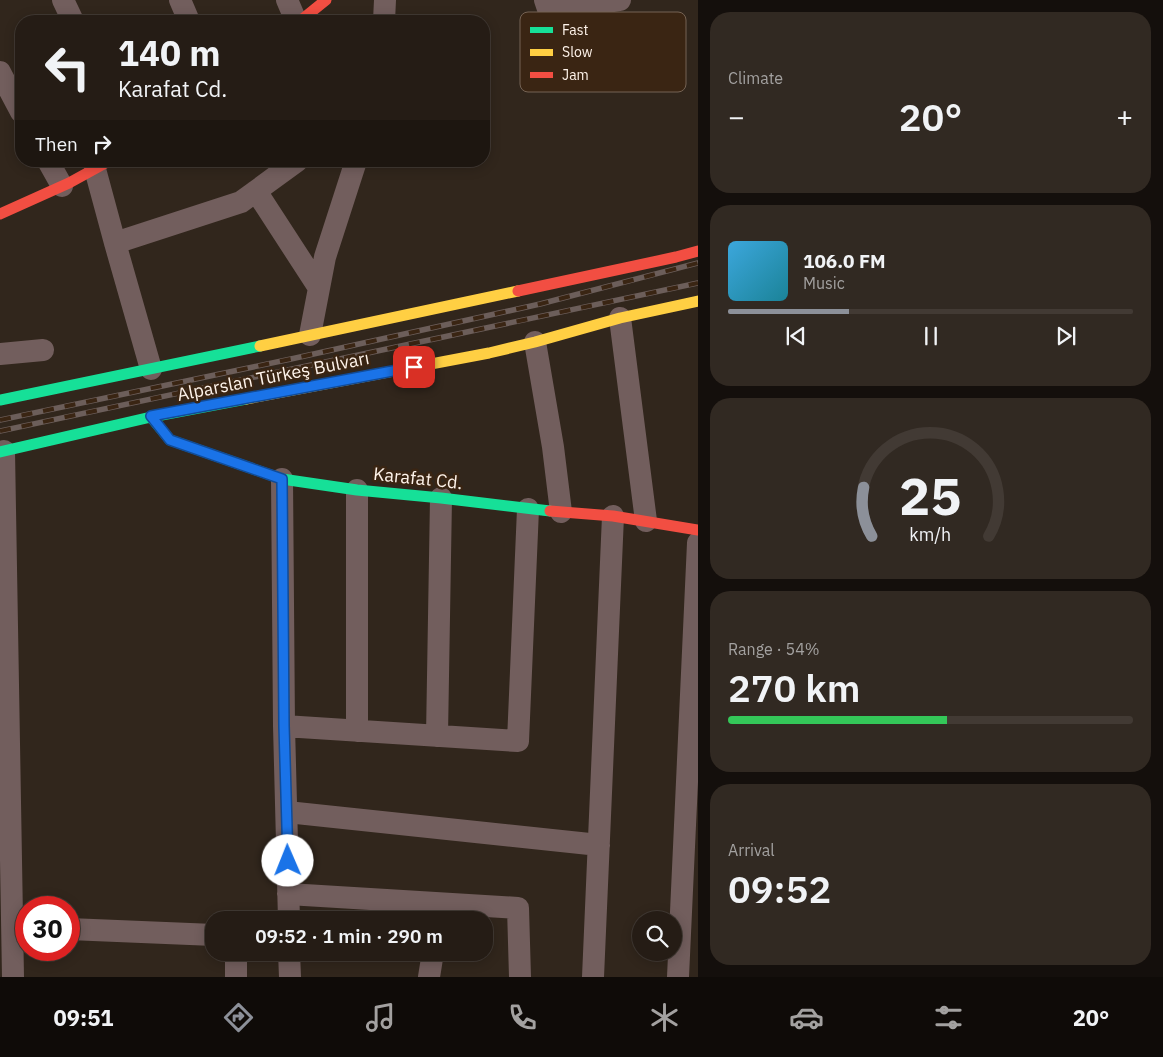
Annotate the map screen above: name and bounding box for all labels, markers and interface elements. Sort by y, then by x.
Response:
legend [520,12,686,92]
text: Fast [562,21,588,39]
text: 140 m [118,30,221,76]
icon: left [35,35,100,100]
text: Slow [562,43,593,61]
text: Jam [562,66,589,84]
text: Climate [728,68,783,88]
text: Karafat Cd. [118,74,227,103]
text: 20° [899,92,962,141]
text: − [728,98,745,135]
text: + [1116,98,1133,135]
icon: right [88,130,116,158]
text: Then [35,132,78,156]
text: 106.0 FM [803,249,886,273]
text: Music [803,273,845,293]
icon: previous [782,322,810,350]
icon: pause [917,322,945,350]
icon: next [1052,322,1080,350]
street label: Alparslan Türkeş Bulvarı [175,346,371,406]
pin [393,346,435,388]
icon: arrive [400,353,428,381]
street label: Karafat Cd. [372,462,464,494]
text: 25 [899,462,962,529]
text: km/h [910,523,952,546]
text: Range · 54% [728,639,820,659]
text: 270 km [728,663,860,712]
position arrow [261,834,313,886]
text: Arrival [728,840,775,860]
text: 09:52 [728,864,831,913]
speed limit sign: 30 [15,896,80,961]
map controls [632,911,682,961]
button: search [632,911,682,961]
text: 09:52 · 1 min · 290 m [255,924,443,948]
icon: directions [221,1000,256,1035]
icon: music [363,1000,398,1035]
icon: phone [505,1000,540,1035]
icon: climate [647,1000,682,1035]
icon: car [789,1000,824,1035]
icon: filters [931,1000,966,1035]
text: 09:51 [54,1003,114,1032]
text: 20° [1073,1003,1109,1032]

